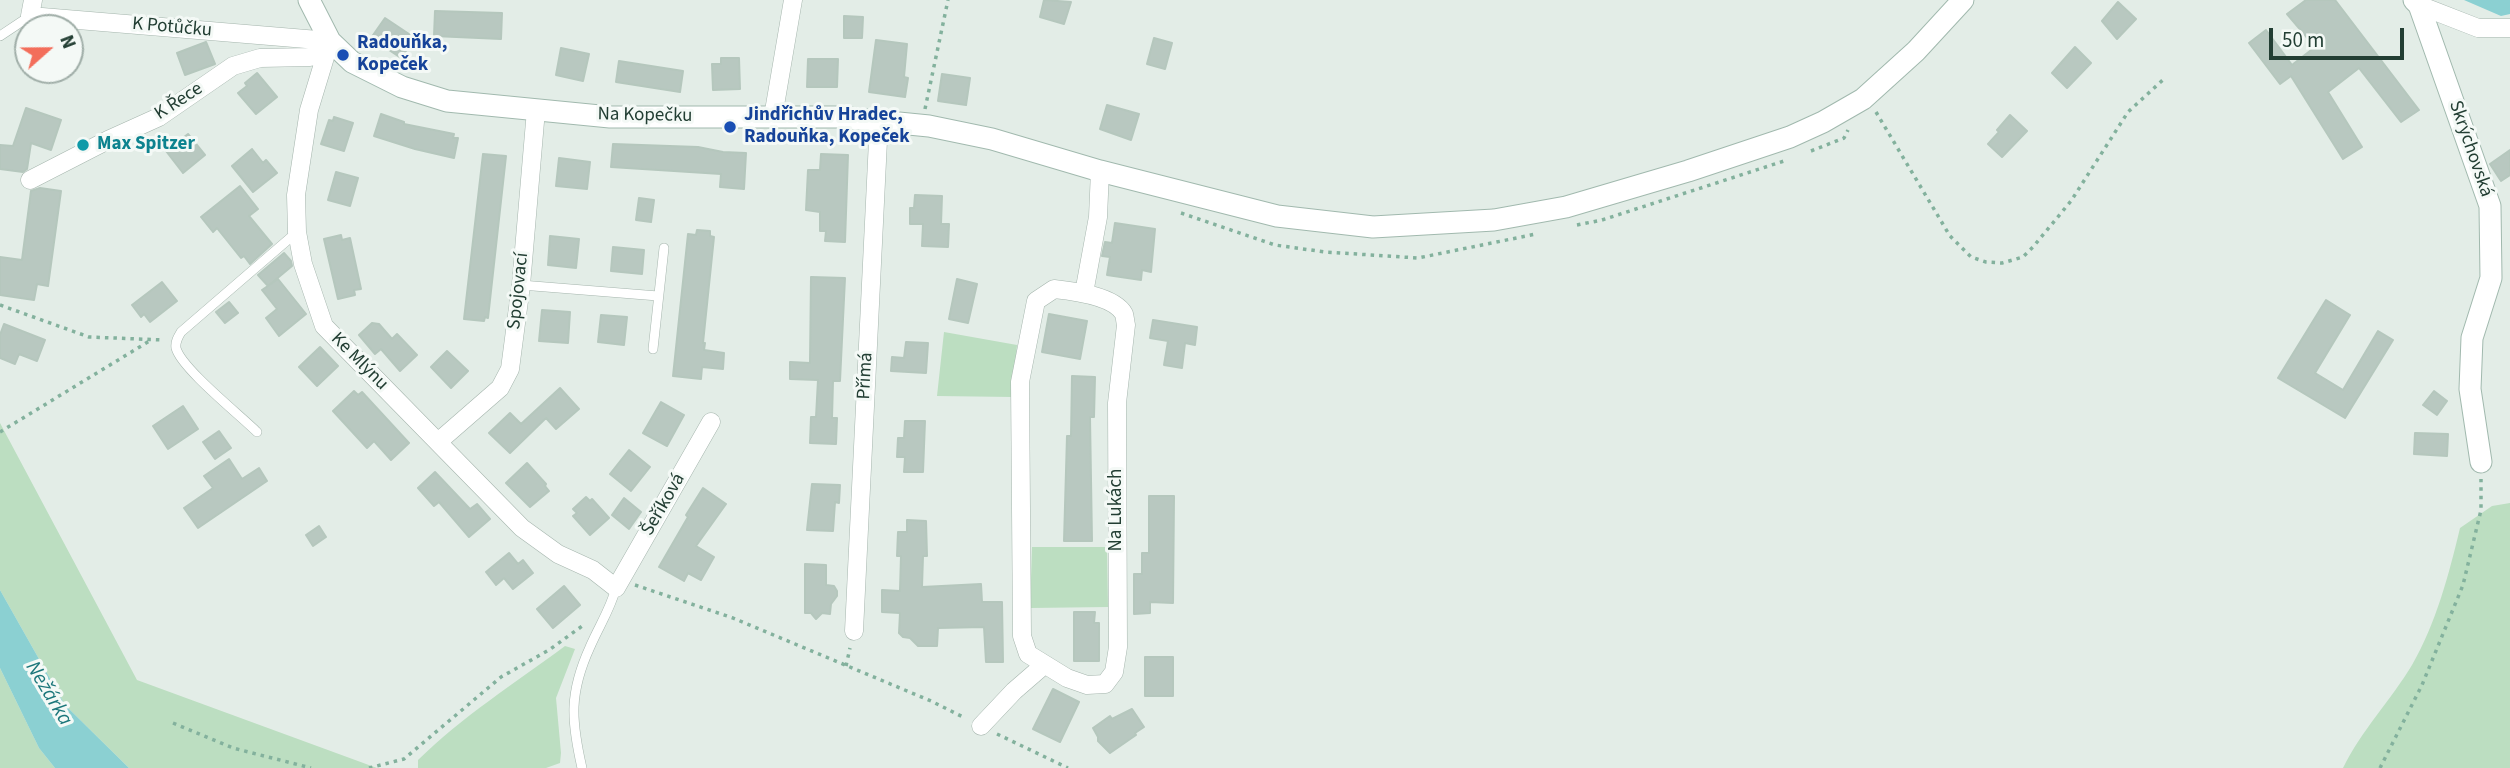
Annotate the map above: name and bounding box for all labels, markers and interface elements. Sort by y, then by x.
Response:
street label: K Potůčku [131,13,213,43]
north arrow [14,14,84,84]
scale bar [2272,14,2407,58]
text: 50 m [2282,25,2324,55]
text: N [52,31,82,53]
place label: Radouňka, Kopeček [357,33,448,77]
marker: Radouňka, Kopeček [335,47,351,63]
street label: K Řece [151,78,207,126]
street label: Skrýchovská [2443,98,2497,200]
street label: Na Kopečku [597,104,693,128]
place label: Jindřichův Hradec, Radouňka, Kopeček [744,105,910,149]
marker: Jindřichův Hradec, Radouňka, Kopeček [722,119,738,135]
place label: Max Spitzer [97,134,195,156]
marker: Max Spitzer [75,137,91,153]
street label: Spojovací [504,251,534,331]
street label: Ke Mlýnu [325,328,393,396]
street label: Přímá [853,352,879,400]
street label: Na Lukách [1106,469,1128,551]
street label: Šeříková [637,470,691,540]
water label: Nežárka [19,657,77,731]

